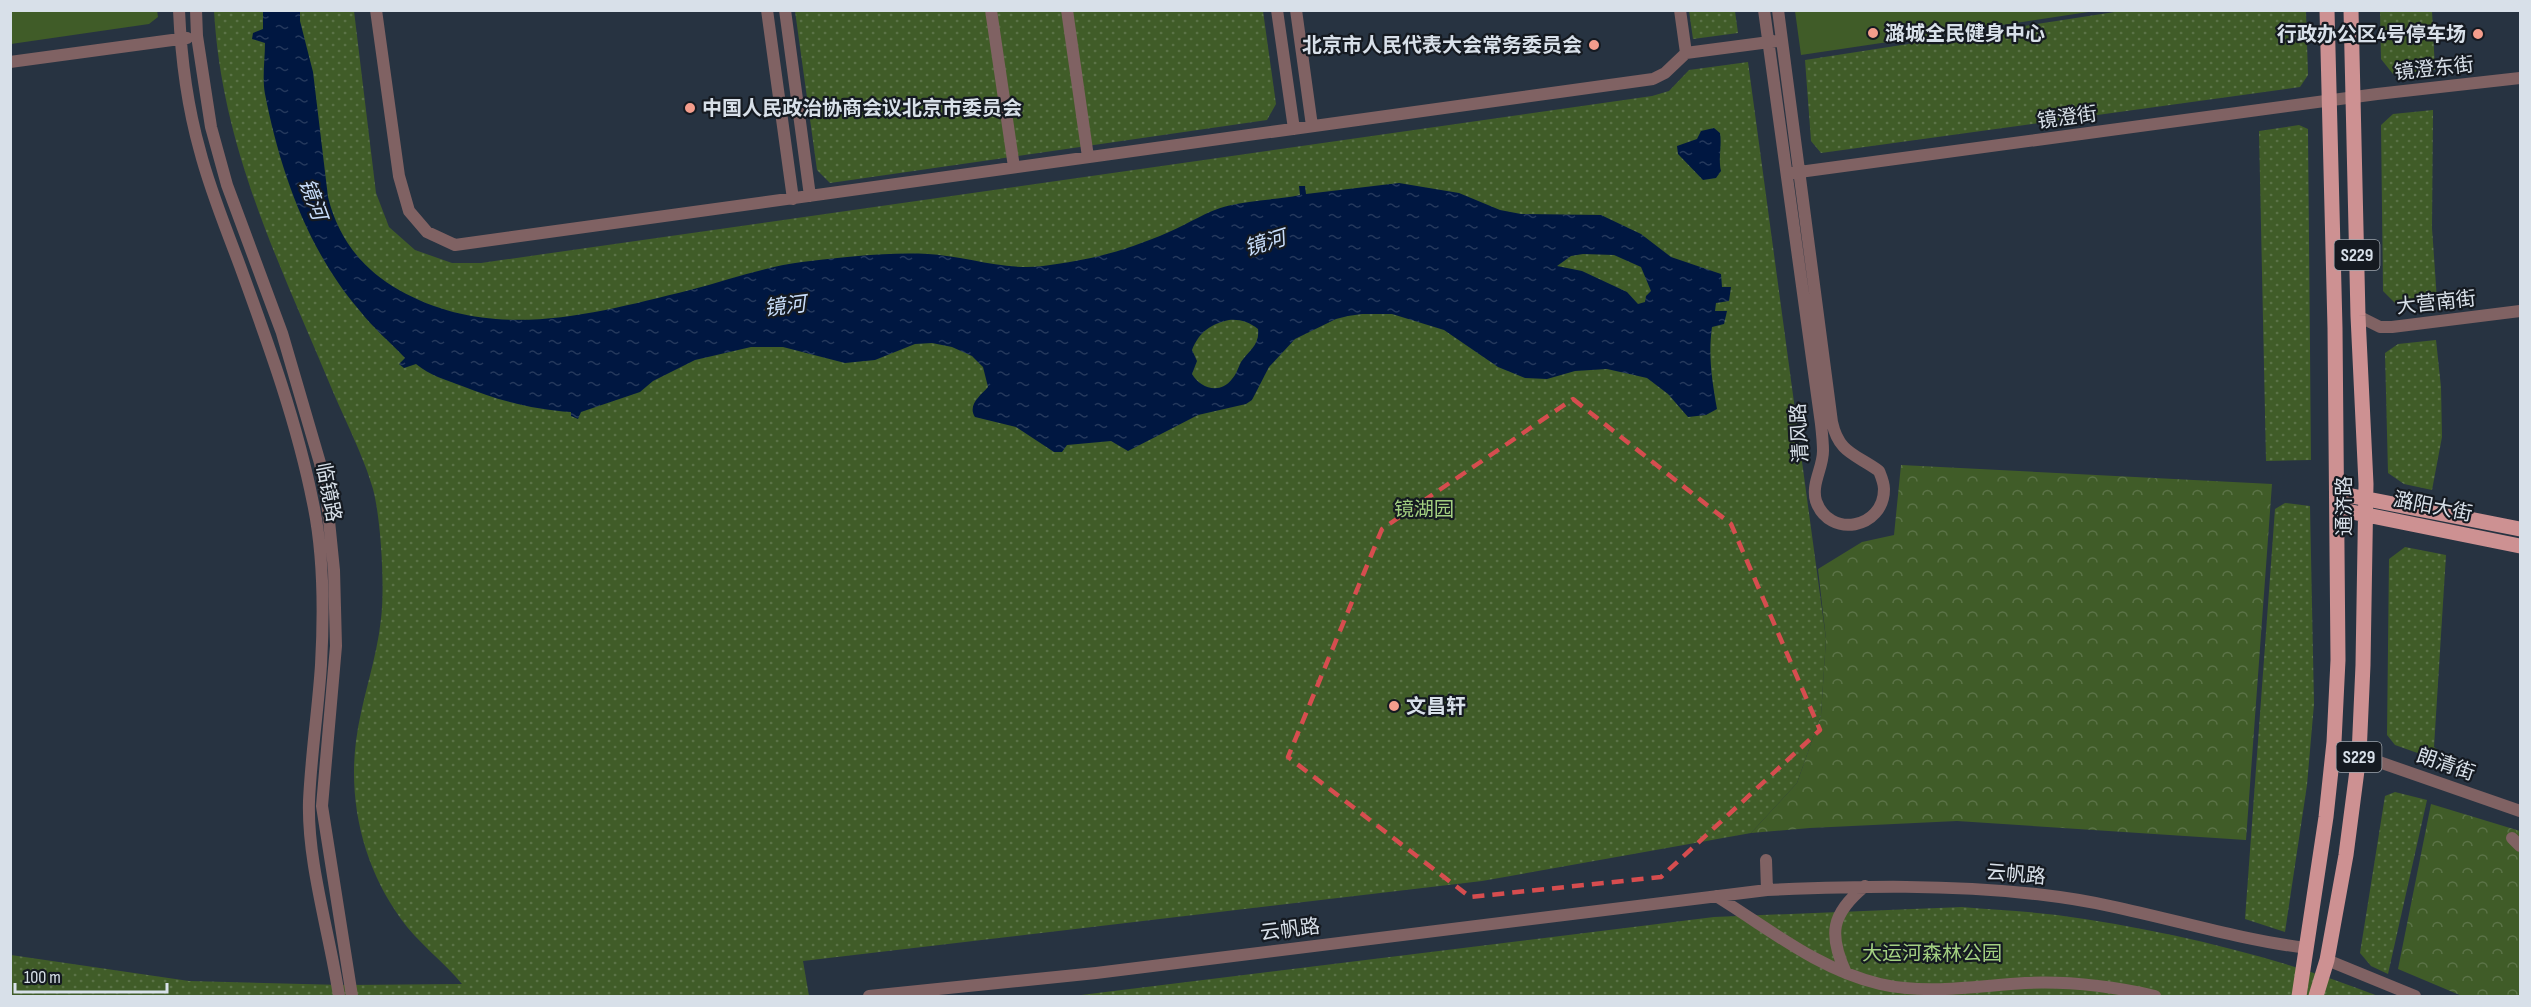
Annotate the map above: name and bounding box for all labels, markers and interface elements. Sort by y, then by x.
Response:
place label: 潞城全民健身中心 [1885,22,2045,46]
place label: 行政办公区4号停车场 [2277,23,2466,47]
marker: 潞城全民健身中心 [1866,26,1880,40]
marker: 行政办公区4号停车场 [2471,27,2485,41]
place label: 北京市人民代表大会常务委员会 [1302,34,1582,58]
marker: 北京市人民代表大会常务委员会 [1587,38,1601,52]
street label: 镜澄东街 [2393,53,2475,85]
place label: 中国人民政治协商会议北京市委员会 [702,97,1022,121]
marker: 中国人民政治协商会议北京市委员会 [683,101,697,115]
street label: 镜澄街 [2036,102,2099,134]
water label: 镜河 [294,175,333,227]
water label: 镜河 [1241,224,1293,262]
road number: S229 [2334,240,2380,270]
street label: 大营南街 [2395,287,2477,319]
water label: 镜河 [763,291,811,321]
street label: 清风路 [1786,402,1814,464]
street label: 临镜路 [311,460,346,524]
street label: 通济路 [2333,476,2357,536]
street label: 潞阳大街 [2391,488,2474,526]
park label: 镜湖园 [1394,498,1454,522]
place label: 文昌轩 [1406,695,1466,719]
marker: 文昌轩 [1387,699,1401,713]
road number: S229 [2336,742,2382,772]
street label: 朗清街 [2413,744,2478,786]
street label: 云帆路 [1985,860,2047,890]
street label: 云帆路 [1259,914,1321,946]
park label: 大运河森林公园 [1862,942,2002,966]
scale bar [15,956,166,994]
text: 100 m [24,967,61,988]

